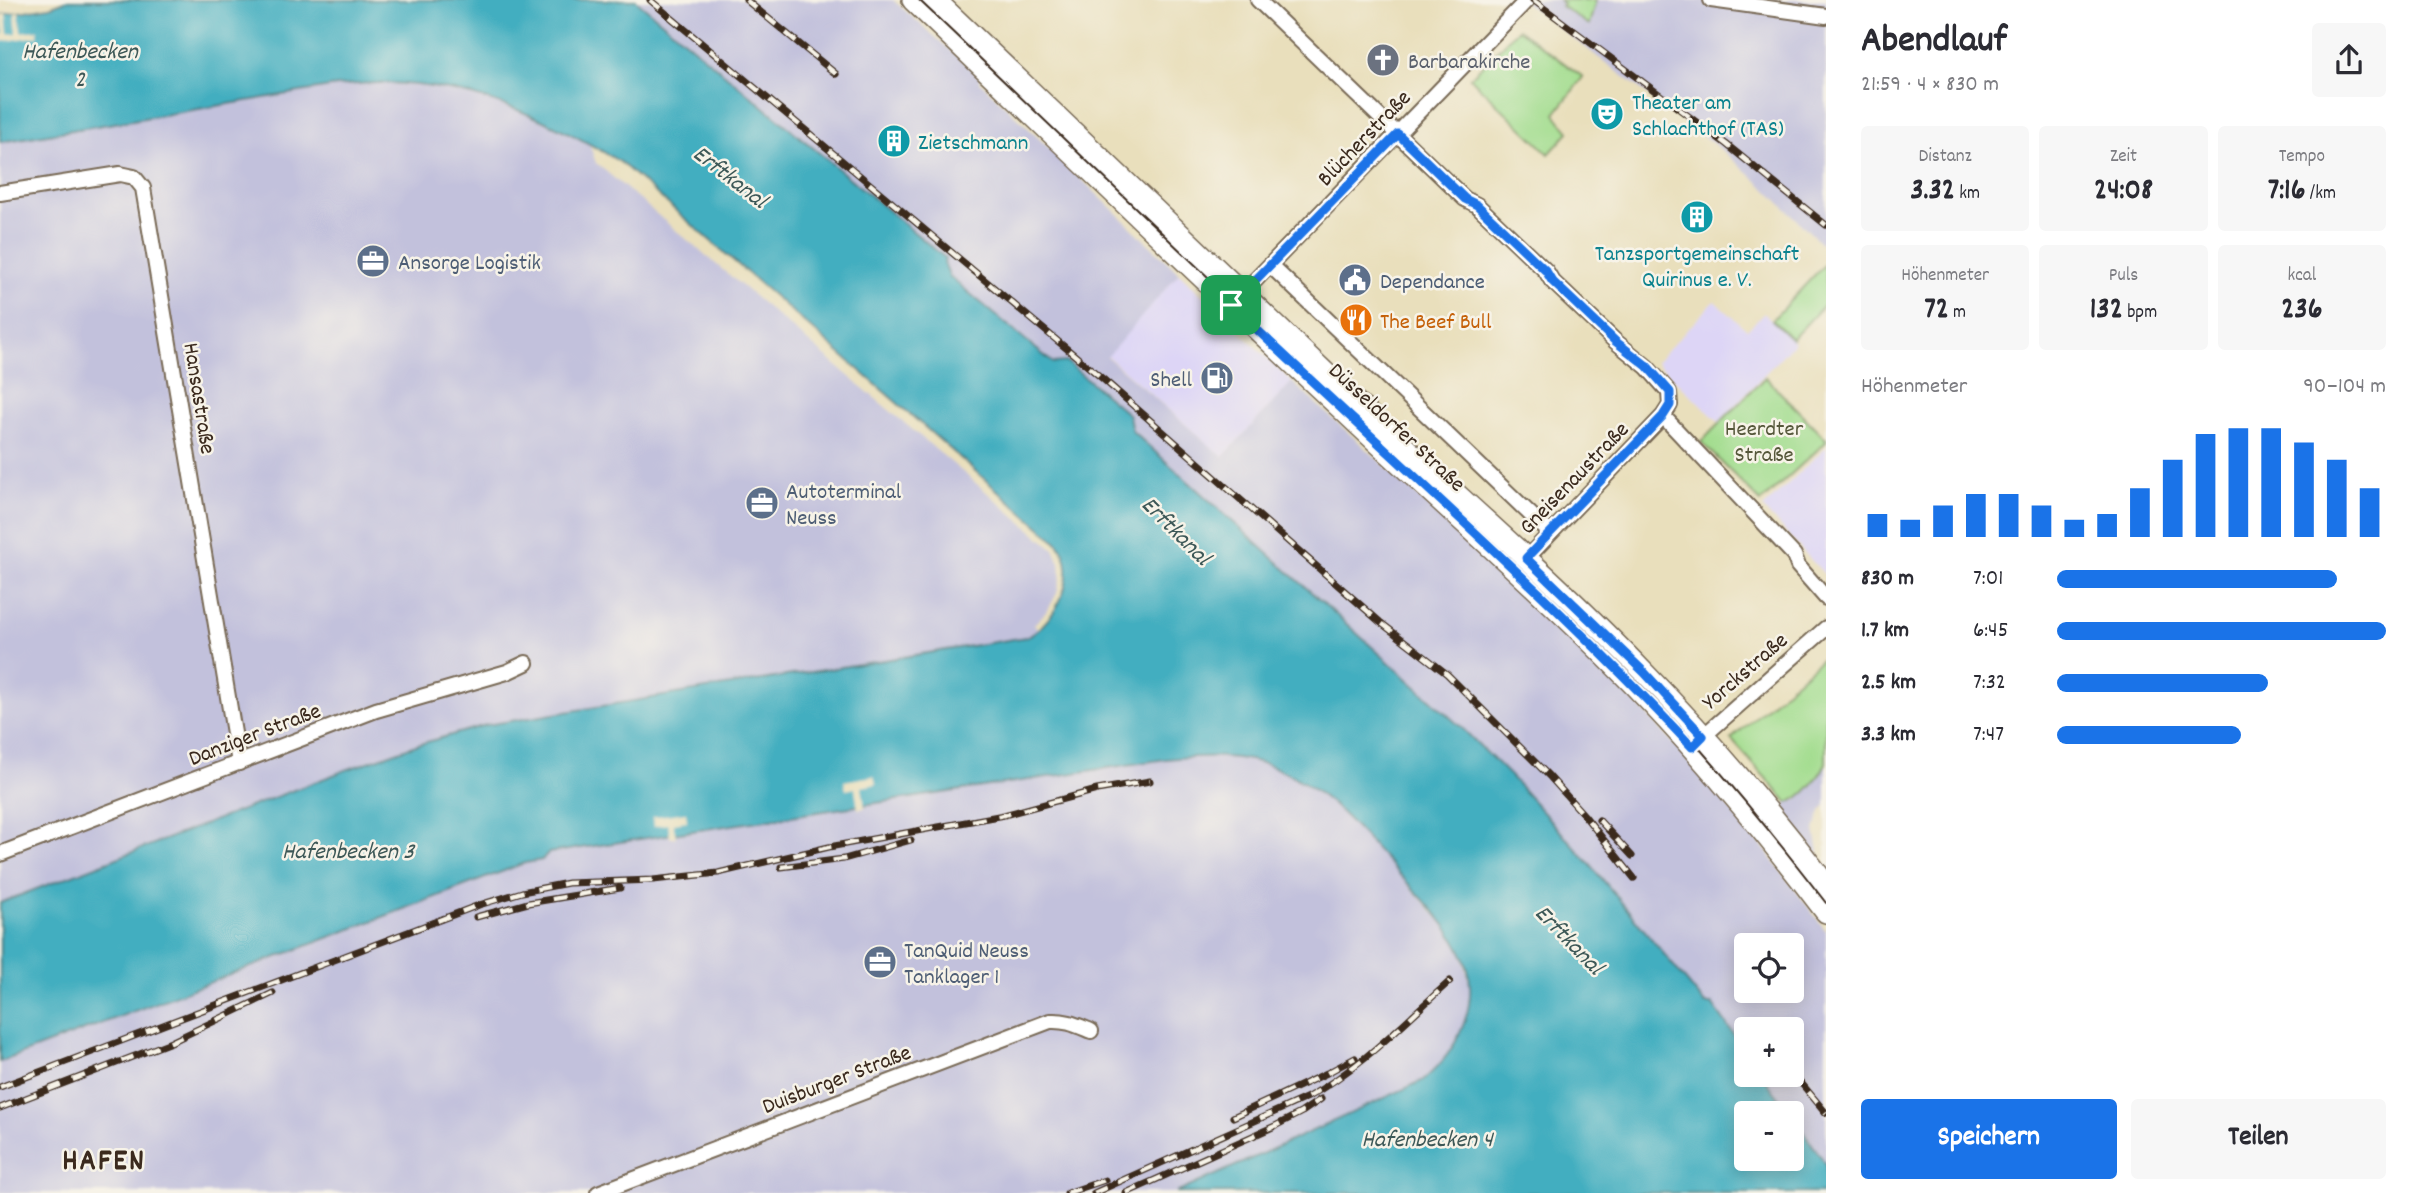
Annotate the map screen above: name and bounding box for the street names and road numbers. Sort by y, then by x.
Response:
street label: Blücherstraße [1311,84,1420,195]
street label: Hansastraße [172,341,223,457]
street label: Düsseldorfer Straße [1320,356,1472,501]
street label: Gneisenaustraße [1513,415,1638,543]
street label: Yorckstraße [1696,626,1797,719]
street label: Danziger Straße [184,696,326,777]
street label: Duisburger Straße [758,1038,916,1125]

